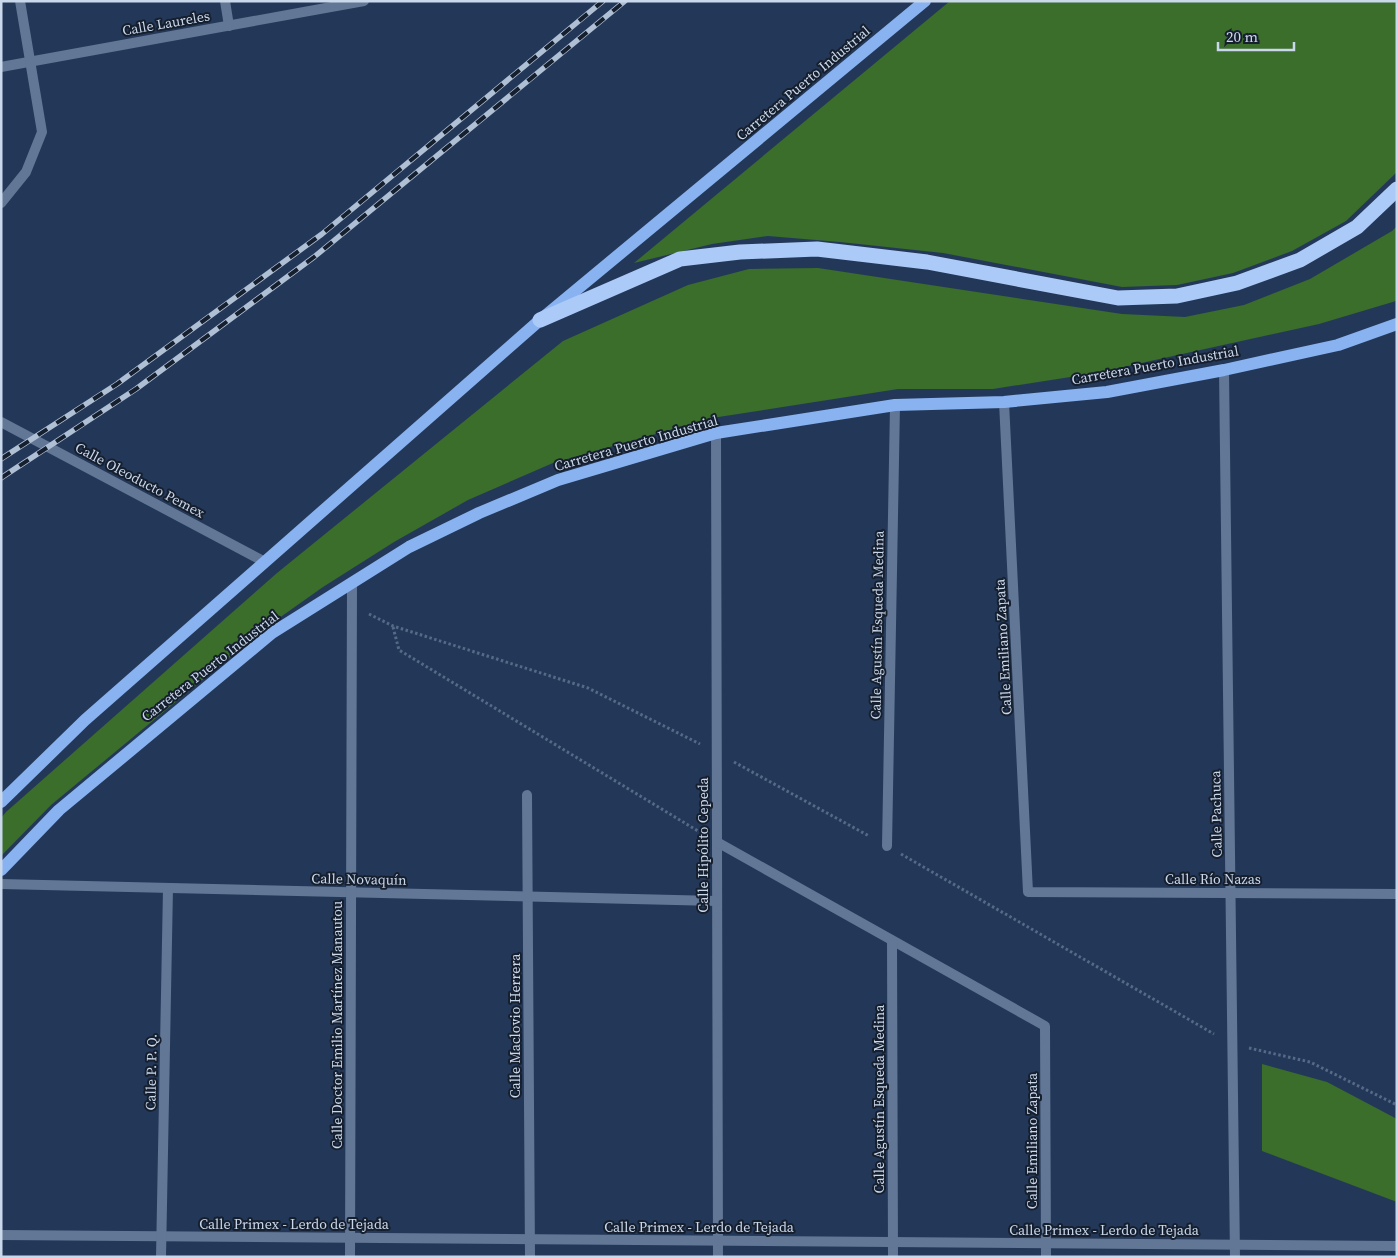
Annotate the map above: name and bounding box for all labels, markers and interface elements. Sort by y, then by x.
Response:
street label: Calle Laureles [121,5,211,41]
scale bar [1218,20,1294,52]
street label: Carretera Puerto Industrial [732,21,874,145]
text: 20 m [1226,26,1258,47]
street label: Carretera Puerto Industrial [1070,340,1240,390]
street label: Carretera Puerto Industrial [552,410,720,476]
street label: Calle Oleoducto Pemex [72,437,209,523]
street label: Calle Agustín Esqueda Medina [865,530,889,720]
street label: Calle Emiliano Zapata [989,578,1017,716]
street label: Carretera Puerto Industrial [137,606,283,726]
street label: Calle Pachuca [1205,769,1227,858]
street label: Calle Hipólito Cepeda [693,776,713,913]
street label: Calle Novaquín [311,868,407,890]
street label: Calle Río Nazas [1165,869,1261,889]
street label: Calle Doctor Emilio Martínez Manautou [327,901,347,1149]
street label: Calle Maclovio Herrera [505,953,525,1098]
street label: Calle Agustín Esqueda Medina [869,1004,889,1193]
street label: Calle P. P. Q. [140,1033,162,1111]
street label: Calle Emiliano Zapata [1022,1072,1042,1209]
street label: Calle Primex - Lerdo de Tejada [199,1214,390,1234]
street label: Calle Primex - Lerdo de Tejada [604,1217,795,1237]
street label: Calle Primex - Lerdo de Tejada [1009,1220,1200,1240]

